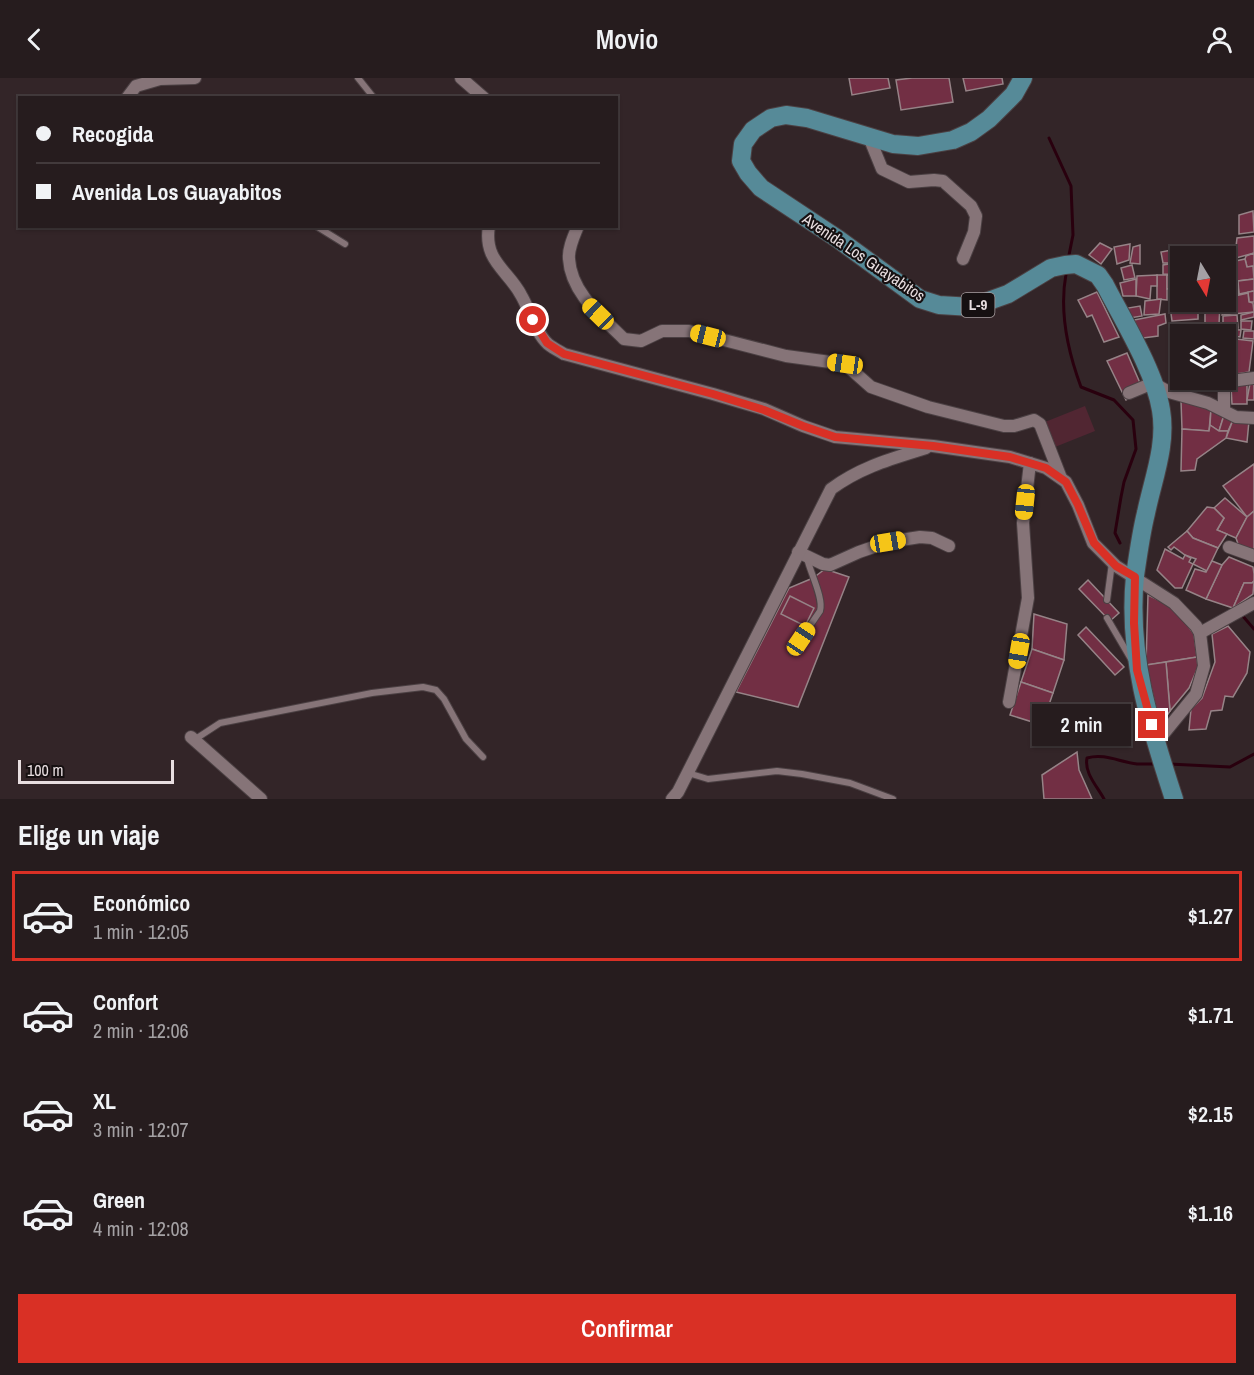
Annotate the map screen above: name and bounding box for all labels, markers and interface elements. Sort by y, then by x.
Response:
text: Movio [596,21,658,57]
icon: back [18,23,51,56]
icon: person [1203,23,1236,56]
text: Recogida [72,119,153,149]
text: Avenida Los Guayabitos [72,177,282,207]
street label: Avenida Los Guayabitos [798,207,930,306]
north arrow [1170,246,1236,312]
map controls [1170,246,1236,390]
road number: L-9 [962,293,994,317]
car [579,295,617,333]
route start [519,306,546,333]
car [688,323,728,349]
button: layers [1170,324,1236,390]
car [826,353,864,375]
car [1014,483,1036,521]
car [869,530,907,554]
car [783,619,819,659]
car [1007,632,1031,670]
callout: 2 min [1032,704,1131,746]
text: 2 min [1060,711,1103,738]
route end [1138,711,1165,738]
scale bar [18,757,174,784]
text: 100 m [27,759,63,781]
text: Elige un viaje [18,817,160,853]
text: Económico [93,888,190,918]
icon: car [21,889,75,943]
text: $1.27 [1188,901,1233,931]
text: 1 min · 12:05 [93,918,189,945]
text: Confort [93,987,158,1017]
icon: car [21,988,75,1042]
text: $1.71 [1188,1000,1233,1030]
text: 2 min · 12:06 [93,1017,189,1044]
text: XL [93,1086,116,1116]
icon: car [21,1087,75,1141]
text: $2.15 [1188,1099,1233,1129]
text: 3 min · 12:07 [93,1116,189,1143]
text: Green [93,1185,145,1215]
icon: car [21,1186,75,1240]
text: $1.16 [1188,1198,1233,1228]
text: 4 min · 12:08 [93,1215,189,1242]
button: Confirmar [18,1294,1236,1363]

